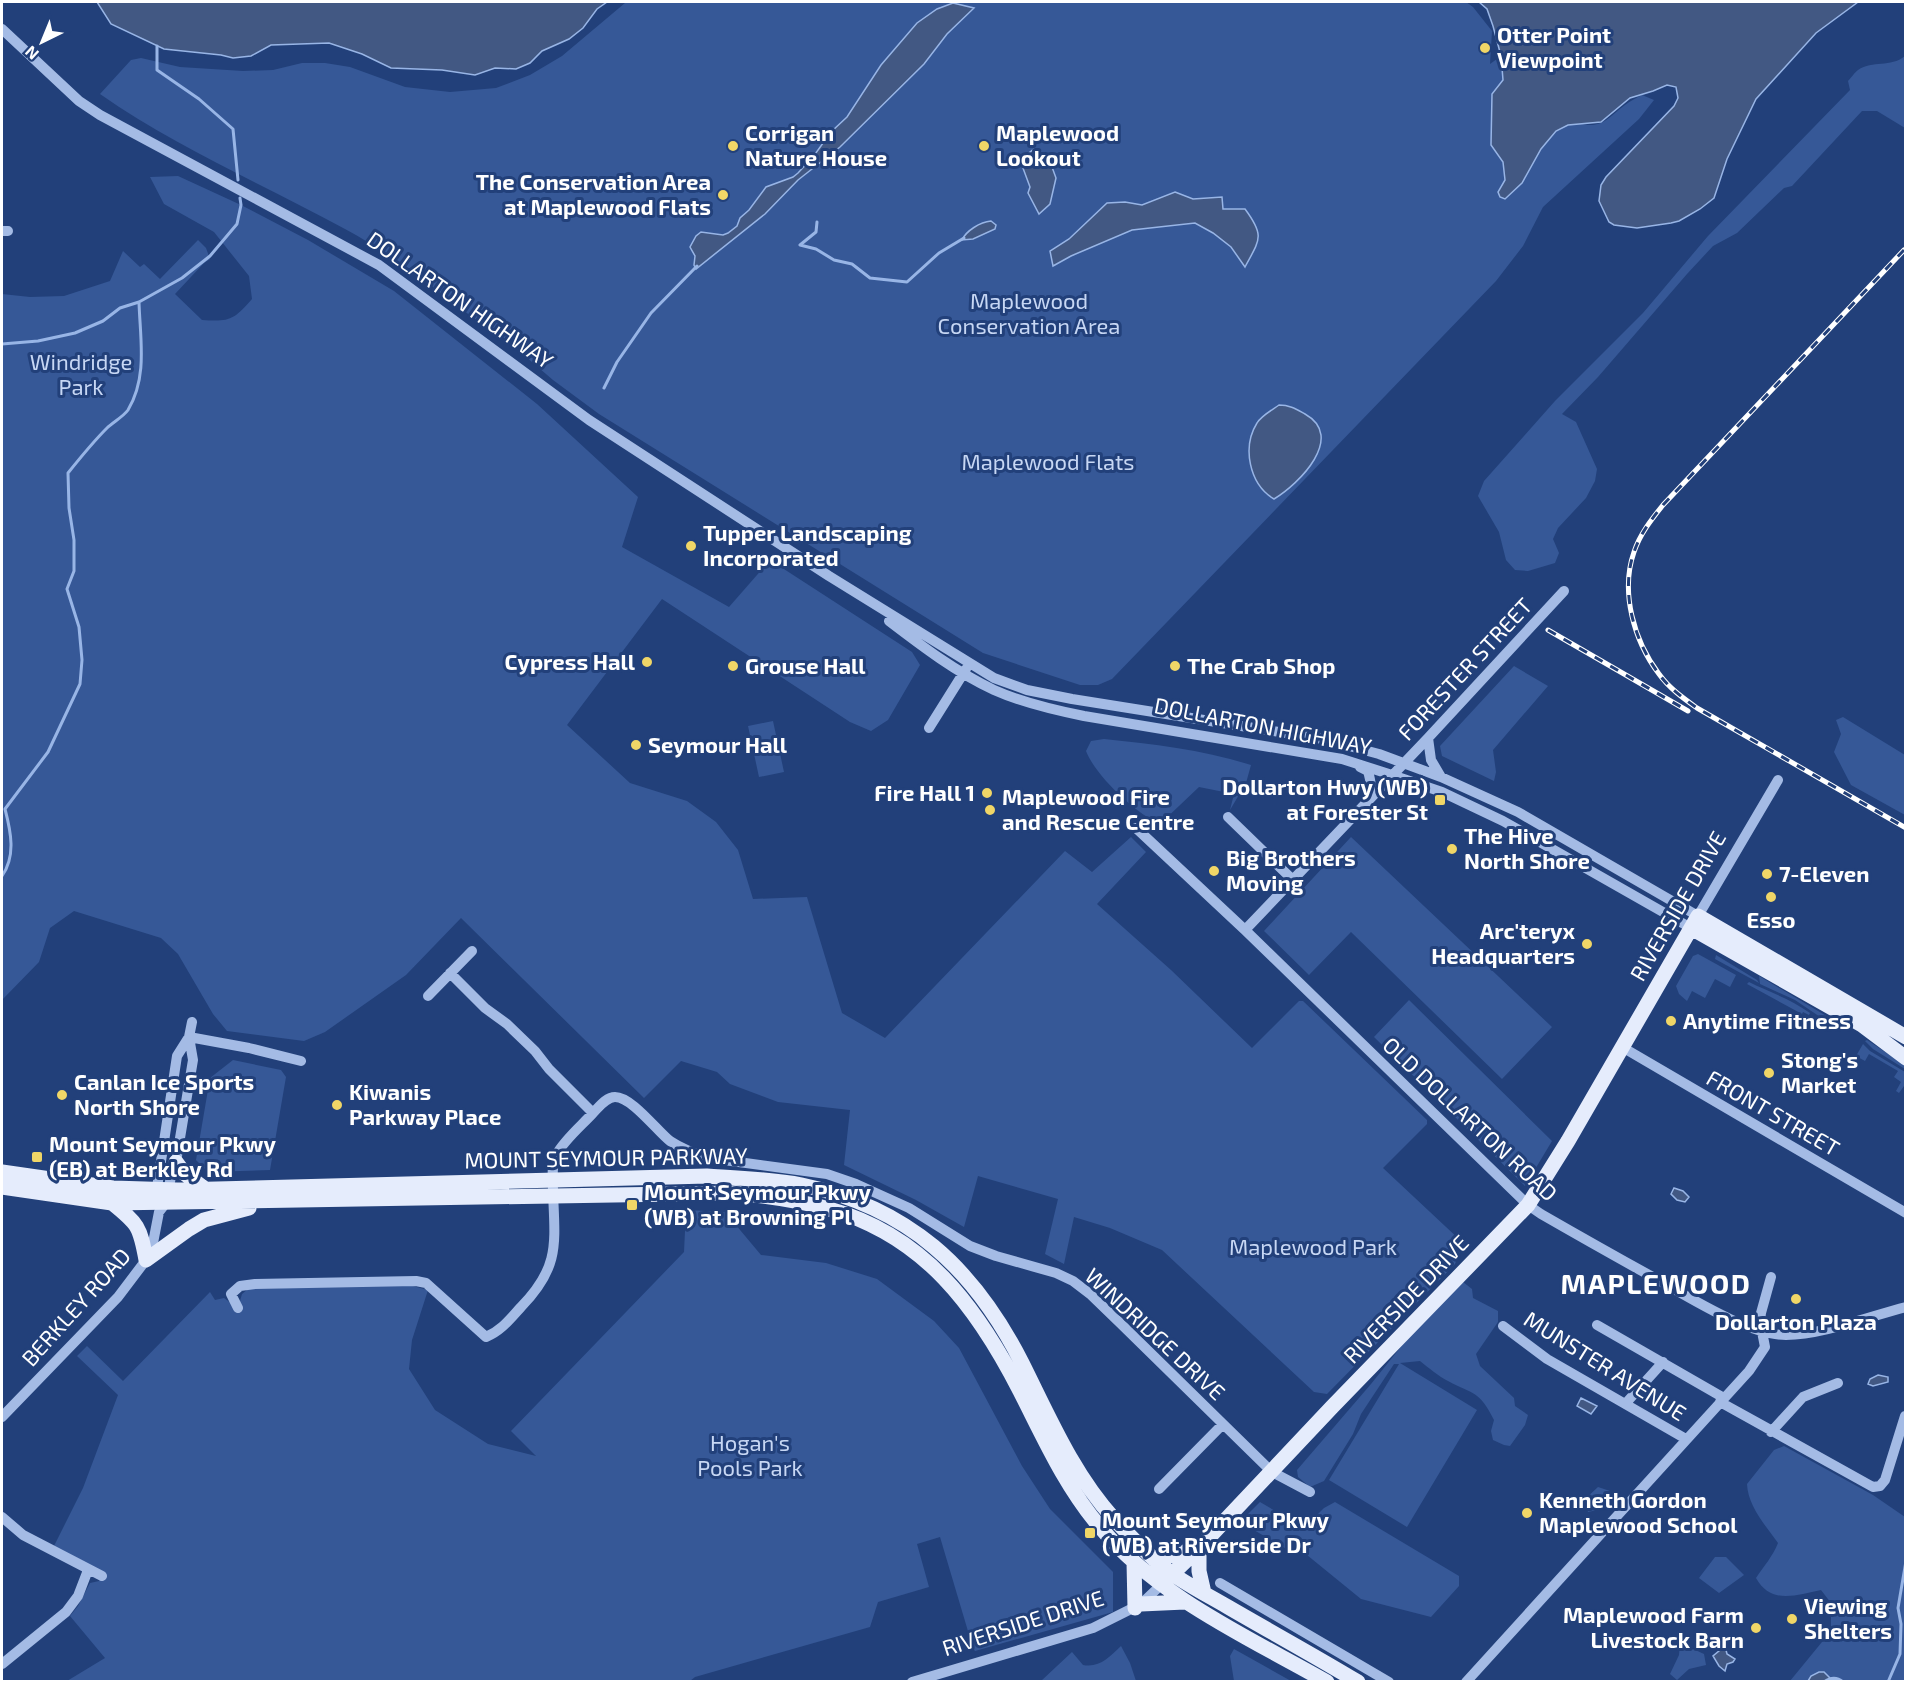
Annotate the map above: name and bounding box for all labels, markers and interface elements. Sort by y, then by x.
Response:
north arrow [12,12,72,72]
place label: Otter Point Viewpoint [1497,21,1611,72]
marker: Otter Point Viewpoint [1478,41,1492,55]
text: N [21,42,42,64]
place label: Corrigan Nature House [745,119,887,170]
place label: Maplewood Lookout [996,119,1119,170]
marker: Corrigan Nature House [726,139,740,153]
marker: Maplewood Lookout [977,139,991,153]
place label: The Conservation Area at Maplewood Flats [476,168,711,219]
marker: The Conservation Area at Maplewood Flats [716,188,730,202]
street label: DOLLARTON HIGHWAY [363,225,559,373]
park label: Maplewood Conservation Area [938,287,1120,338]
park label: Windridge Park [30,348,132,399]
park label: Maplewood Flats [961,448,1135,474]
place label: Tupper Landscaping Incorporated [703,519,912,570]
marker: Tupper Landscaping Incorporated [684,539,698,553]
street label: FORESTER STREET [1392,592,1537,745]
place label: Cypress Hall [505,648,636,675]
place label: Grouse Hall [745,652,866,678]
place label: The Crab Shop [1187,652,1336,678]
marker: Cypress Hall [640,655,654,669]
marker: Grouse Hall [726,659,740,673]
marker: The Crab Shop [1168,659,1182,673]
street label: DOLLARTON HIGHWAY [1152,691,1375,759]
place label: Seymour Hall [648,731,788,758]
marker: Seymour Hall [629,738,643,752]
place label: Dollarton Hwy (WB) at Forester St [1222,773,1428,824]
place label: Fire Hall 1 [874,779,975,805]
place label: Maplewood Fire and Rescue Centre [1002,783,1194,834]
marker: Fire Hall 1 [980,786,994,800]
marker: Dollarton Hwy (WB) at Forester St [1433,793,1447,807]
marker: Maplewood Fire and Rescue Centre [983,803,997,817]
place label: The Hive North Shore [1464,822,1590,873]
street label: RIVERSIDE DRIVE [1624,826,1730,985]
marker: The Hive North Shore [1445,842,1459,856]
place label: Big Brothers Moving [1226,844,1356,895]
place label: 7-Eleven [1779,860,1869,886]
marker: Big Brothers Moving [1207,864,1221,878]
marker: 7-Eleven [1760,867,1774,881]
marker: Esso [1764,890,1778,904]
place label: Esso [1746,906,1796,932]
place label: Arc'teryx Headquarters [1431,917,1576,968]
marker: Arc'teryx Headquarters [1580,937,1594,951]
place label: Anytime Fitness [1683,1007,1851,1034]
marker: Anytime Fitness [1664,1014,1678,1028]
street label: OLD DOLLARTON ROAD [1378,1031,1563,1206]
place label: Stong's Market [1781,1046,1858,1097]
street label: FRONT STREET [1702,1064,1845,1161]
marker: Stong's Market [1762,1066,1776,1080]
place label: Canlan Ice Sports North Shore [74,1068,254,1119]
place label: Kiwanis Parkway Place [349,1078,501,1130]
marker: Canlan Ice Sports North Shore [55,1088,69,1102]
marker: Kiwanis Parkway Place [330,1098,344,1112]
place label: Mount Seymour Pkwy (EB) at Berkley Rd [49,1130,277,1182]
street label: MOUNT SEYMOUR PARKWAY [464,1142,748,1172]
marker: Mount Seymour Pkwy (EB) at Berkley Rd [30,1150,44,1164]
place label: Mount Seymour Pkwy (WB) at Browning Pl [644,1178,872,1229]
marker: Mount Seymour Pkwy (WB) at Browning Pl [625,1198,639,1212]
street label: RIVERSIDE DRIVE [1337,1229,1473,1368]
park label: Maplewood Park [1229,1233,1397,1259]
street label: BERKLEY ROAD [16,1242,135,1371]
street label: WINDRIDGE DRIVE [1080,1262,1231,1405]
district label: MAPLEWOOD [1561,1266,1751,1300]
marker: Dollarton Plaza [1789,1292,1803,1306]
street label: MUNSTER AVENUE [1520,1305,1691,1425]
place label: Dollarton Plaza [1715,1308,1877,1334]
park label: Hogan's Pools Park [697,1429,803,1480]
place label: Kenneth Gordon Maplewood School [1539,1486,1738,1537]
place label: Mount Seymour Pkwy (WB) at Riverside Dr [1102,1506,1330,1557]
marker: Kenneth Gordon Maplewood School [1520,1506,1534,1520]
marker: Mount Seymour Pkwy (WB) at Riverside Dr [1083,1526,1097,1540]
street label: RIVERSIDE DRIVE [939,1584,1107,1660]
place label: Viewing Shelters [1804,1592,1892,1643]
place label: Maplewood Farm Livestock Barn [1563,1601,1744,1652]
marker: Viewing Shelters [1785,1612,1799,1626]
marker: Maplewood Farm Livestock Barn [1749,1621,1763,1635]

